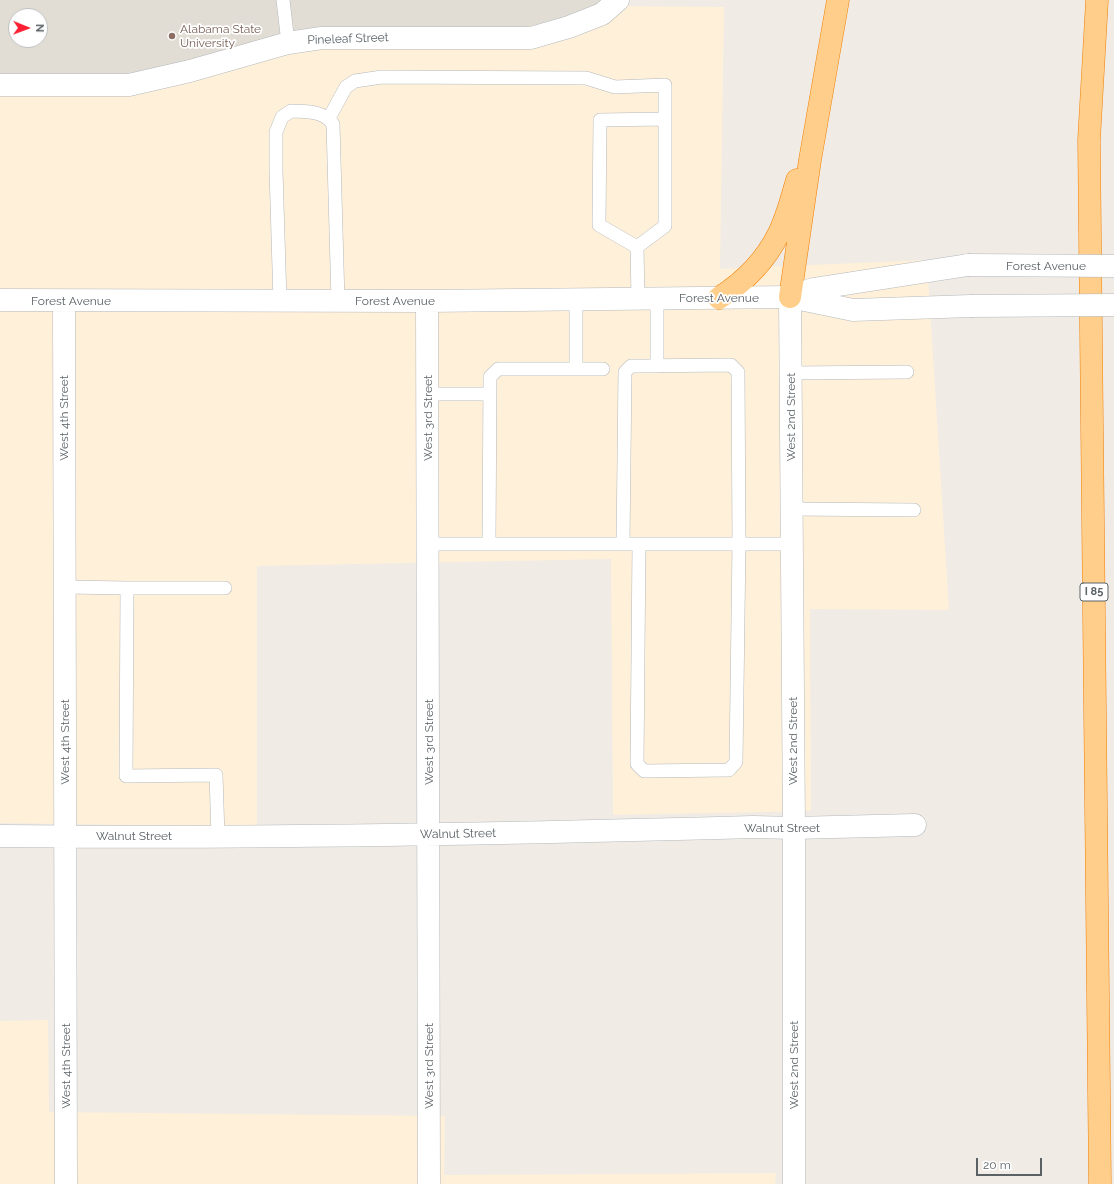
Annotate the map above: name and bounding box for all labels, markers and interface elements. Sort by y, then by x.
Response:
north arrow [8,8,48,48]
place label: Alabama State University [180,22,261,50]
text: N [33,24,46,33]
street label: Pineleaf Street [307,30,389,48]
marker: Alabama State University [167,31,177,41]
street label: Forest Avenue [1006,259,1086,273]
street label: Forest Avenue [679,291,759,305]
street label: Forest Avenue [31,294,111,308]
street label: Forest Avenue [355,294,435,308]
street label: West 2nd Street [784,373,798,461]
street label: West 4th Street [57,375,71,461]
street label: West 3rd Street [421,375,435,461]
road number: I 85 [1080,583,1108,601]
street label: West 2nd Street [786,697,800,785]
street label: West 4th Street [58,699,72,785]
street label: West 3rd Street [422,699,436,785]
street label: Walnut Street [744,821,820,835]
street label: Walnut Street [420,826,496,842]
street label: Walnut Street [96,829,172,843]
street label: West 2nd Street [787,1021,801,1109]
street label: West 4th Street [59,1023,73,1109]
street label: West 3rd Street [422,1023,436,1109]
scale bar [978,1150,1044,1176]
text: 20 m [983,1158,1011,1172]

